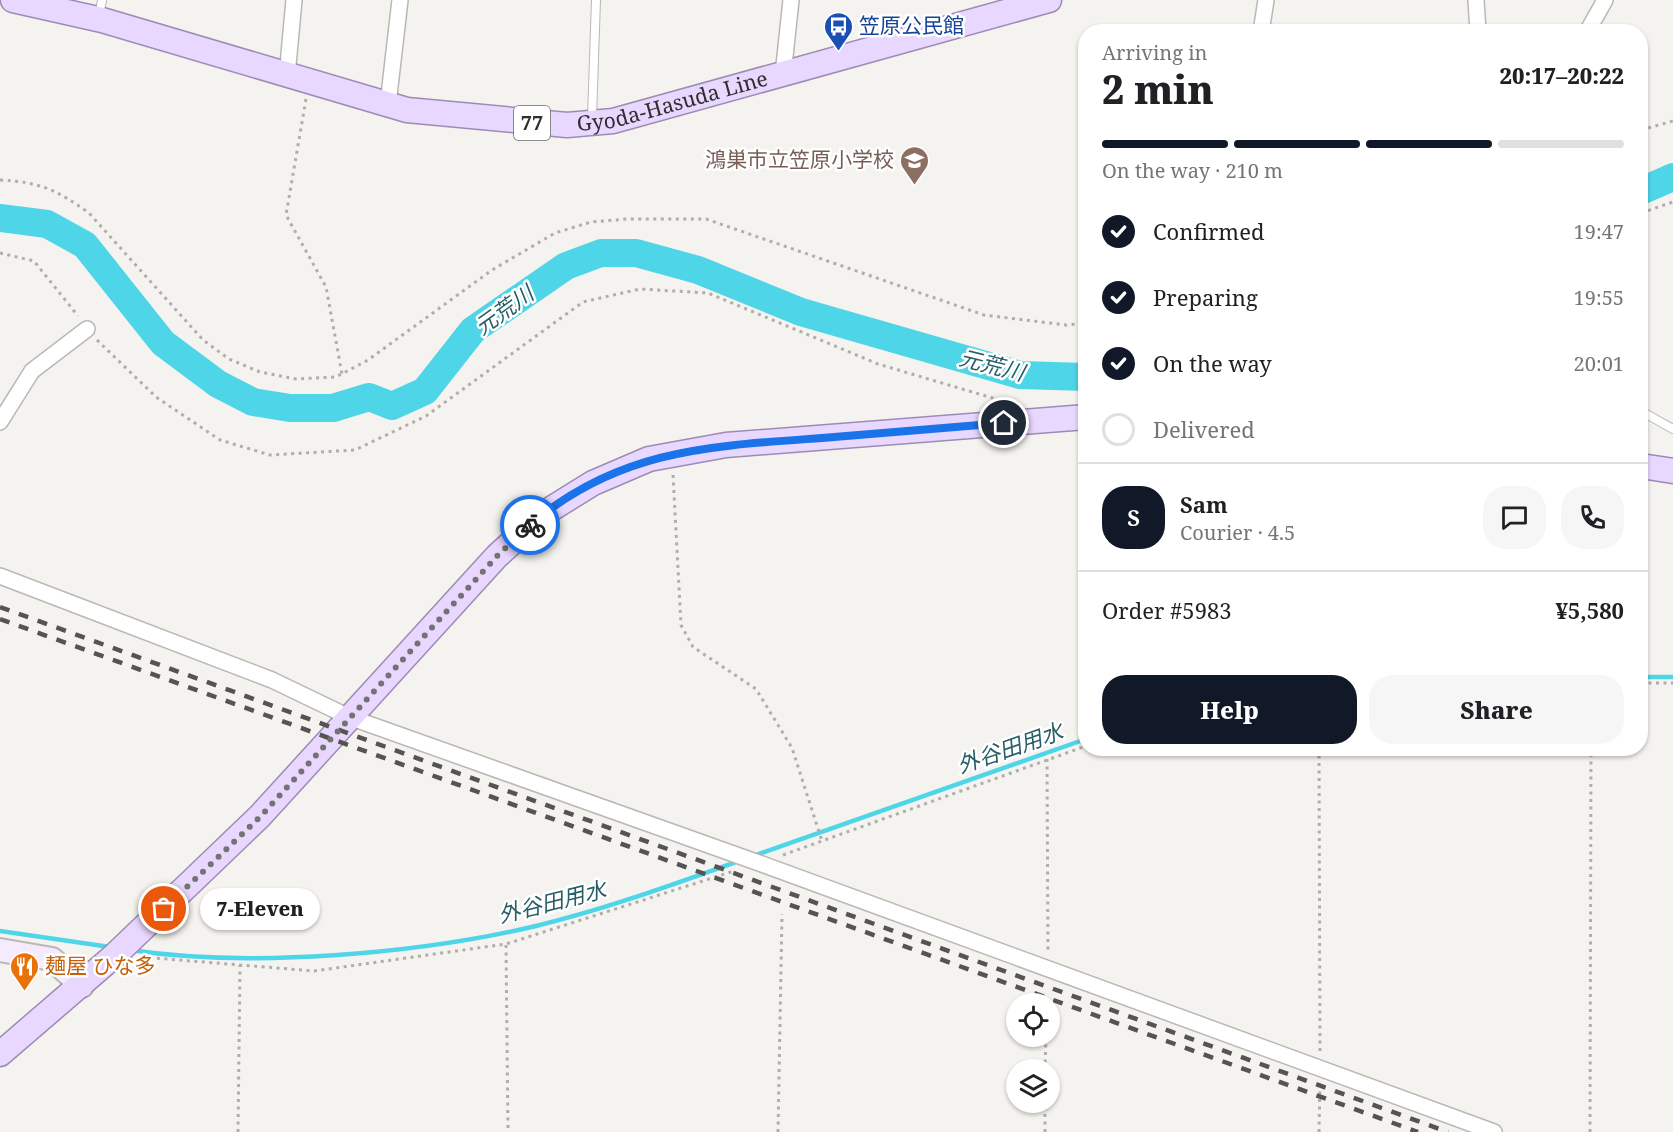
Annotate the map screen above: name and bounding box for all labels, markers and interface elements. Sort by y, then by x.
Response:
bus stop icon: 笠原公民館 [822,10,854,52]
place label: 笠原公民館 [859,11,964,39]
text: Arriving in [1102,39,1207,66]
text: 20:17–20:22 [1500,60,1624,90]
text: 2 min [1102,62,1214,115]
street label: Gyoda-Hasuda Line [576,64,771,137]
road number: 77 [514,106,550,140]
school or university icon: 鴻巣市立笠原小学校 [899,144,931,186]
place label: 鴻巣市立笠原小学校 [705,145,894,173]
text: On the way · 210 m [1102,157,1283,184]
icon: check [1102,215,1135,248]
text: Confirmed [1153,216,1264,246]
text: 19:47 [1574,218,1624,245]
water label: 元荒川 [468,276,541,341]
icon: check [1102,281,1135,314]
text: Preparing [1153,282,1258,312]
text: 19:55 [1574,284,1624,311]
water label: 元荒川 [957,341,1030,387]
icon: check [1102,347,1135,380]
text: On the way [1153,348,1272,378]
text: 20:01 [1574,350,1624,377]
pin [978,397,1029,448]
icon: home [987,406,1020,439]
text: Delivered [1153,414,1255,444]
button: chat [1483,486,1546,549]
button: phone [1561,486,1624,549]
text: Sam [1180,489,1228,519]
courier [500,495,560,555]
text: S [1127,502,1140,532]
icon: bike [514,509,547,542]
text: Courier · 4.5 [1180,519,1295,546]
text: Order #5983 [1102,595,1232,625]
text: ¥5,580 [1555,595,1624,625]
button: Help [1102,675,1357,744]
button: Share [1369,675,1624,744]
water label: 外谷田用水 [953,714,1068,779]
water label: 外谷田用水 [495,873,611,929]
pin [138,883,189,934]
callout: 7-Eleven [200,888,320,930]
icon: bag [147,892,180,925]
text: 7-Eleven [216,895,304,922]
restaurant icon: 麺屋 ひな多 [8,950,40,992]
place label: 麺屋 ひな多 [45,951,155,979]
map controls [1006,993,1060,1113]
button: locate [1006,993,1060,1047]
button: layers [1006,1059,1060,1113]

